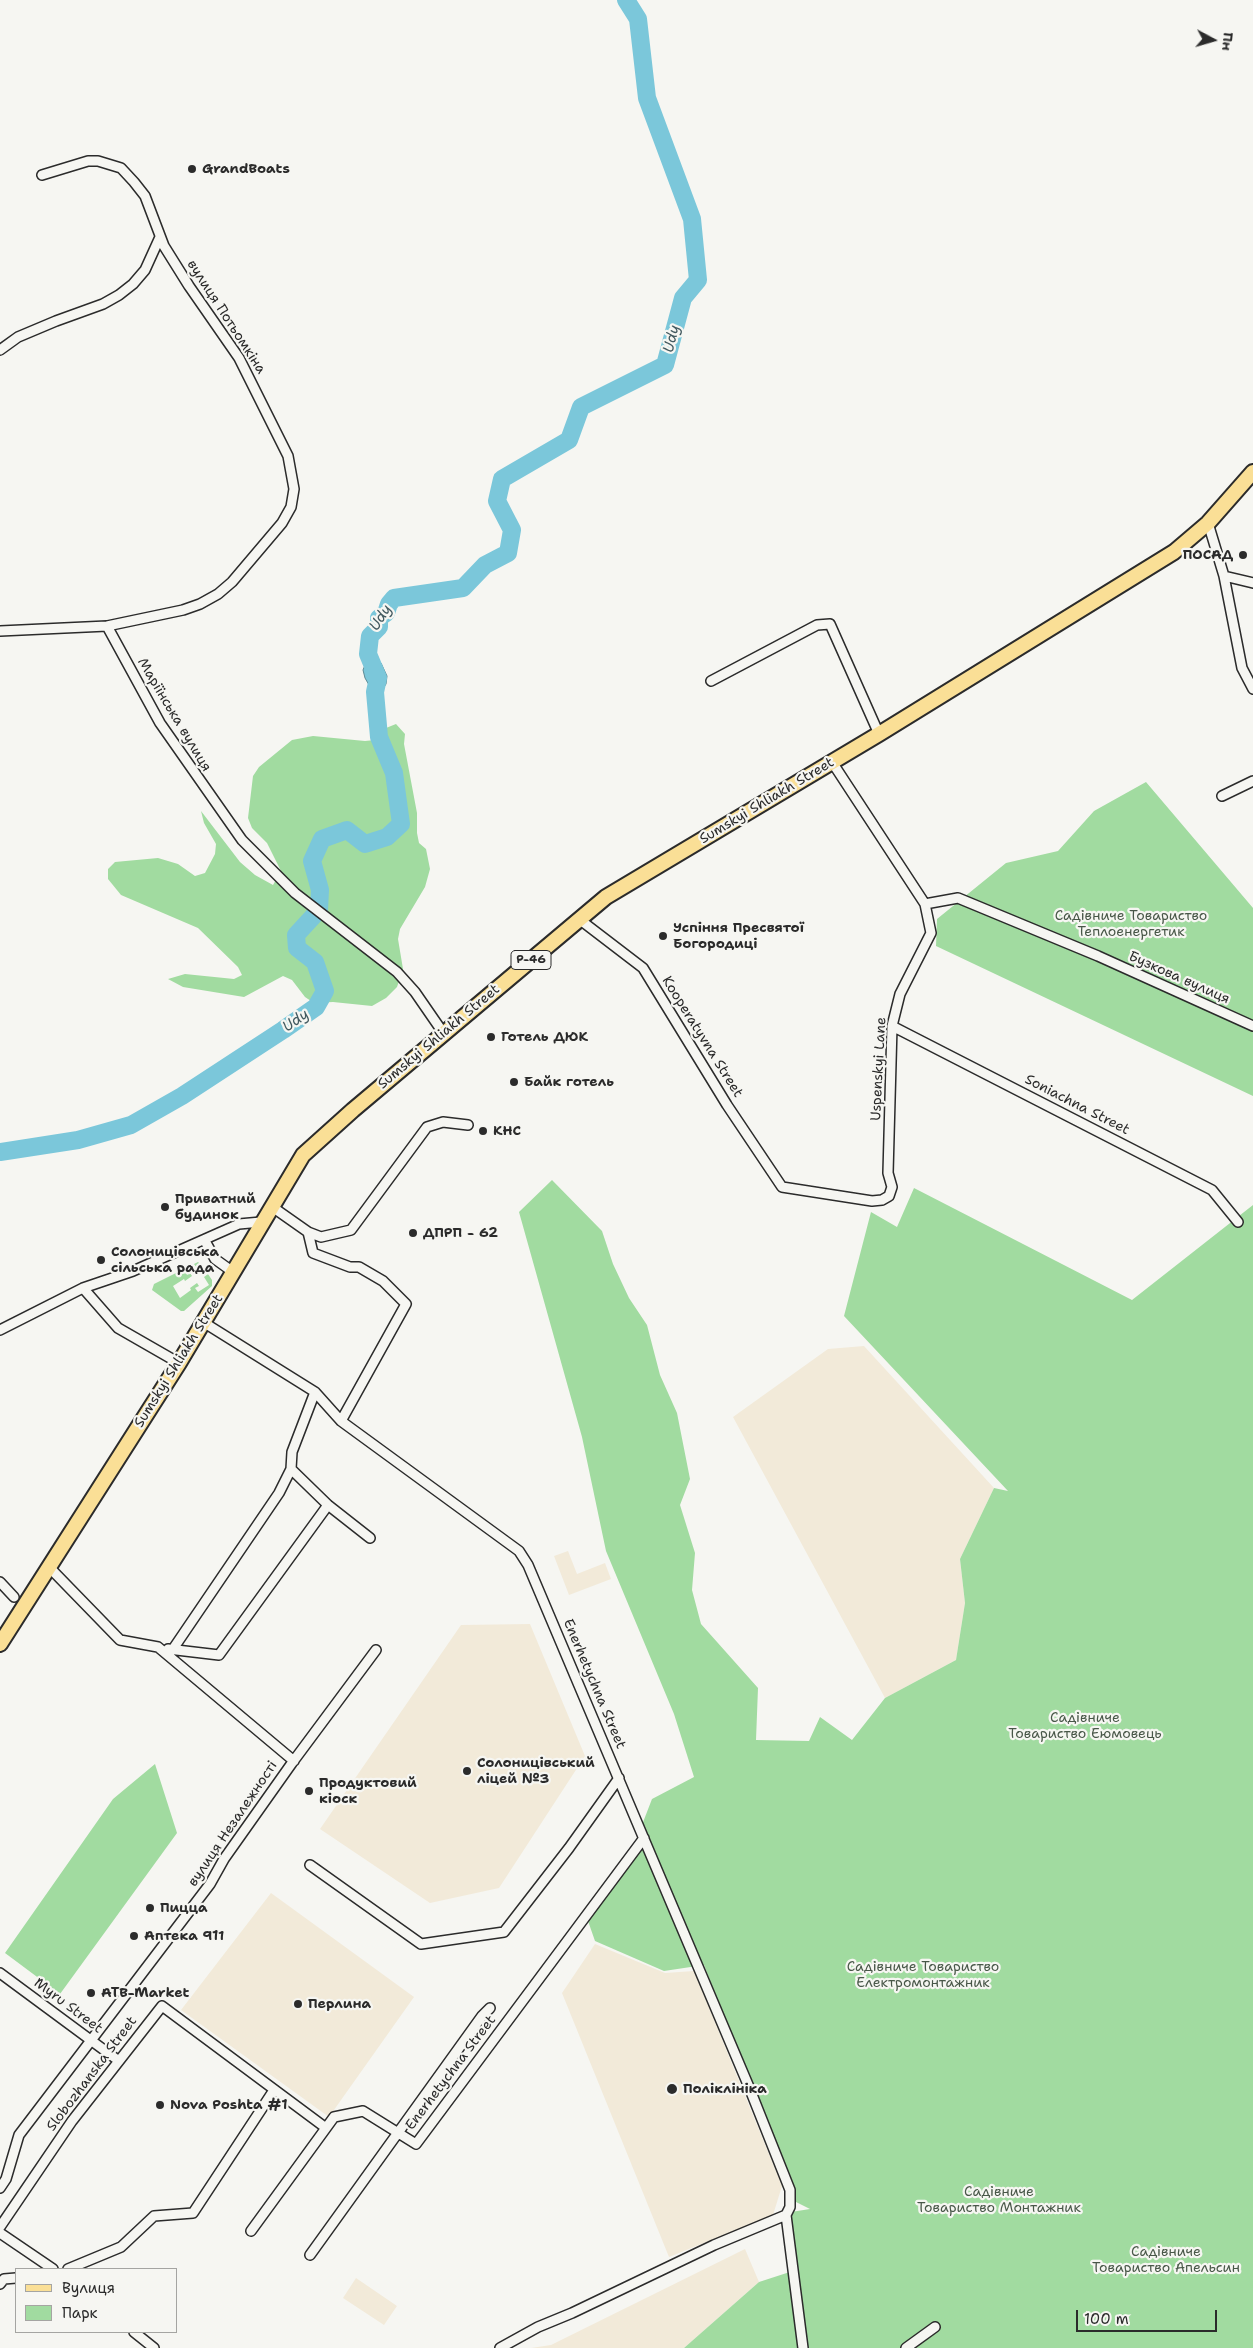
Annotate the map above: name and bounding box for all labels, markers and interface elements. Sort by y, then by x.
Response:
north arrow [1188,15,1238,65]
text: Пн [1218,31,1238,52]
place label: GrandBoats [202,161,290,177]
marker: GrandBoats [186,163,198,175]
street label: вулиця Потьомкіна [183,257,269,377]
water label: Udy [660,323,684,355]
place label: ПОСАД [1183,547,1233,563]
marker: ПОСАД [1237,549,1249,561]
water label: Udy [366,601,396,635]
street label: Маріїнська вулиця [133,655,215,775]
street label: Sumskyi Shliakh Street [697,754,837,848]
park label: Садівниче Товариство Теплоенергетик [1055,908,1207,940]
place label: Успіння Пресвятої Богородиці [673,920,804,952]
marker: Успіння Пресвятої Богородиці [657,930,669,942]
street label: Бузкова вулиця [1126,948,1232,1008]
road number: Р-46 [511,950,551,970]
street label: Kooperatyvna Street [658,973,746,1101]
street label: Sumskyi Shliakh Street [375,981,503,1093]
water label: Udy [279,1006,313,1036]
street label: Uspenskyi Lane [868,1017,890,1121]
place label: Готель ДЮК [501,1029,588,1045]
marker: Готель ДЮК [485,1031,497,1043]
street label: Soniachna Street [1022,1071,1132,1139]
place label: Байк готель [524,1074,614,1090]
marker: Байк готель [508,1076,520,1088]
place label: КНС [493,1123,521,1139]
marker: КНС [477,1125,489,1137]
place label: Приватний будинок [175,1191,256,1224]
marker: Приватний будинок [159,1201,171,1213]
place label: ДПРП - 62 [423,1225,498,1241]
marker: ДПРП - 62 [407,1227,419,1239]
place label: Солоницівська сільська рада [111,1244,219,1276]
marker: Солоницівська сільська рада [95,1254,107,1266]
street label: Sumskyi Shliakh Street [131,1291,227,1431]
street label: Enerhetychna Street [559,1617,629,1751]
park label: Садівниче Товариство Еюмовець [1008,1710,1162,1742]
place label: Солоницівський ліцей №3 [477,1755,595,1788]
street label: вулиця Незалежності [185,1758,281,1890]
marker: Солоницівський ліцей №3 [461,1765,473,1777]
place label: Продуктовий кіоск [319,1775,417,1808]
marker: Продуктовий кіоск [303,1785,315,1797]
place label: Пицца [160,1900,208,1916]
marker: Пицца [144,1902,156,1914]
place label: Аптека 911 [144,1928,224,1944]
marker: Аптека 911 [128,1930,140,1942]
park label: Садівниче Товариство Електромонтажник [847,1959,999,1991]
street label: Myru Street [30,1975,106,2037]
place label: ATB-Market [101,1985,189,2001]
marker: ATB-Market [85,1987,97,1999]
place label: Перлина [308,1996,371,2012]
marker: Перлина [292,1998,304,2010]
street label: Enerhetychna Street [402,2012,500,2134]
street label: Slobozhanska Street [43,2013,141,2135]
place label: Поліклініка [683,2081,767,2097]
marker: Поліклініка [665,2082,679,2096]
place label: Nova Poshta #1 [170,2097,288,2113]
marker: Nova Poshta #1 [154,2099,166,2111]
park label: Садівниче Товариство Монтажник [917,2184,1081,2216]
park label: Садівниче Товариство Апельсин [1092,2244,1240,2276]
legend [15,2268,178,2333]
text: Вулиця [62,2278,115,2298]
scale bar [1078,2300,1219,2332]
text: Парк [62,2303,98,2323]
text: 100 m [1084,2309,1129,2329]

